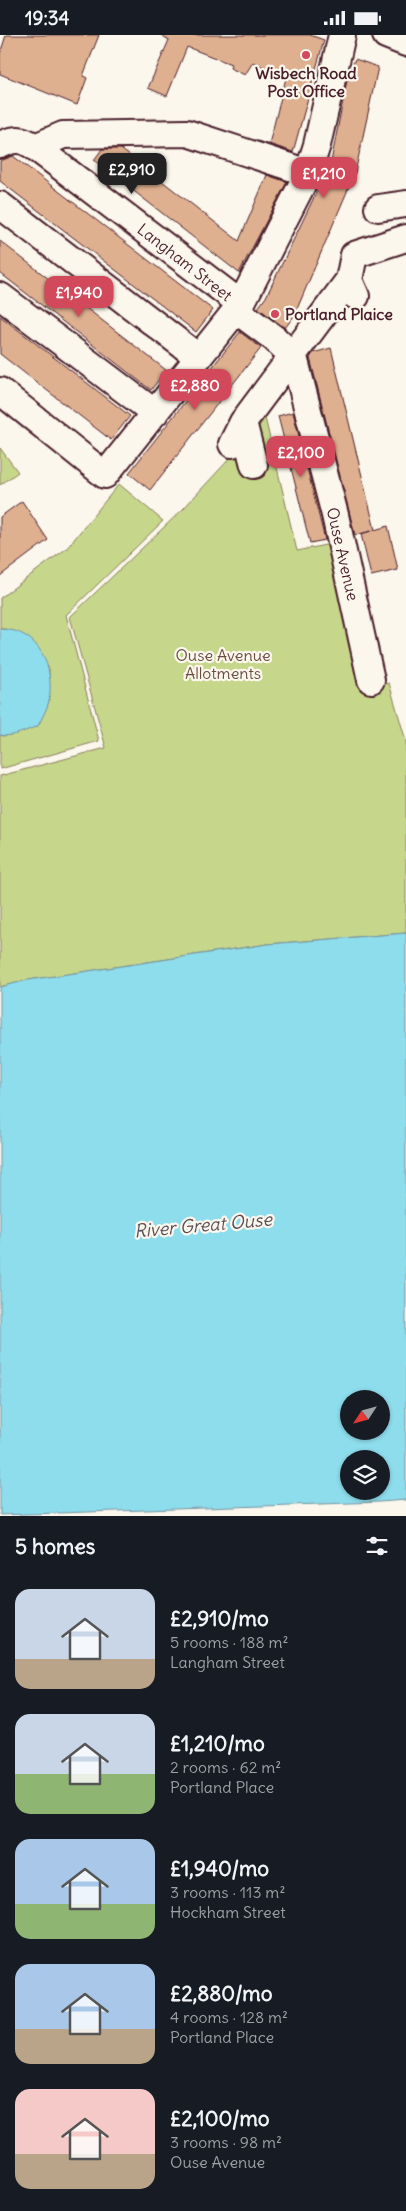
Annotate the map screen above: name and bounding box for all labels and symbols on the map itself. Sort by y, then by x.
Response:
marker: Wisbech Road Post Office [300,49,312,61]
place label: Wisbech Road Post Office [255,63,357,101]
pin: £2,910 [91,153,173,195]
pin: £1,210 [283,156,365,199]
street label: Langham Street [134,219,237,306]
pin: £1,940 [38,275,120,318]
place label: Portland Plaice [285,304,393,324]
marker: Portland Plaice [269,308,281,320]
pin: £2,880 [154,369,236,411]
pin: £2,100 [260,435,342,478]
street label: Ouse Avenue [323,505,363,603]
park label: Ouse Avenue Allotments [175,645,271,683]
water label: River Great Ouse [133,1207,274,1242]
north arrow [340,1390,390,1440]

